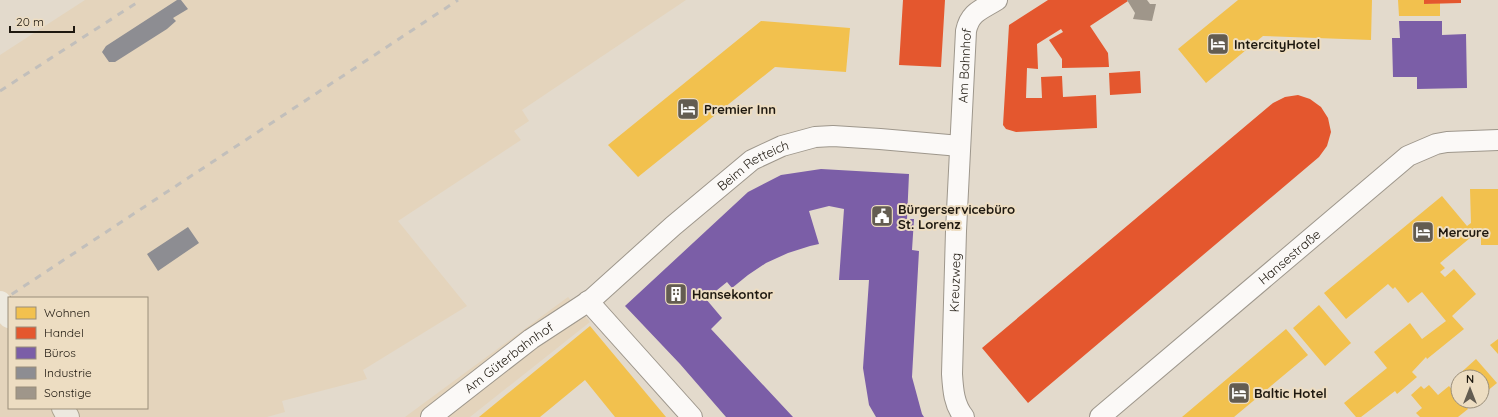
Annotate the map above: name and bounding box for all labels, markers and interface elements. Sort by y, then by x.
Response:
scale bar [10,8,74,34]
text: 20 m [16,14,44,29]
street label: Am Bahnhof [954,26,974,104]
hotel icon: IntercityHotel [1205,31,1231,57]
place label: IntercityHotel [1234,36,1320,52]
hotel icon: Premier Inn [675,96,701,122]
place label: Premier Inn [704,101,776,117]
street label: Beim Retteich [714,137,791,194]
place label: Bürgerservicebüro St. Lorenz [898,201,1015,232]
public building icon: Bürgerservicebüro St. Lorenz [869,203,895,229]
hotel icon: Mercure [1410,219,1436,245]
place label: Mercure [1438,224,1489,240]
street label: Hansestraße [1255,226,1324,288]
street label: Kreuzweg [946,252,963,312]
building icon: Hansekontor [663,281,689,307]
place label: Hansekontor [692,286,774,302]
legend [8,297,148,409]
text: Wohnen [44,305,90,320]
street label: Am Güterbahnhof [461,318,557,396]
text: Handel [44,325,84,340]
text: Büros [44,345,76,360]
text: Industrie [44,365,92,380]
north arrow [1450,369,1490,409]
text: N [1466,372,1474,386]
hotel icon: Baltic Hotel [1226,380,1252,406]
text: Sonstige [44,385,91,400]
place label: Baltic Hotel [1254,385,1327,401]

